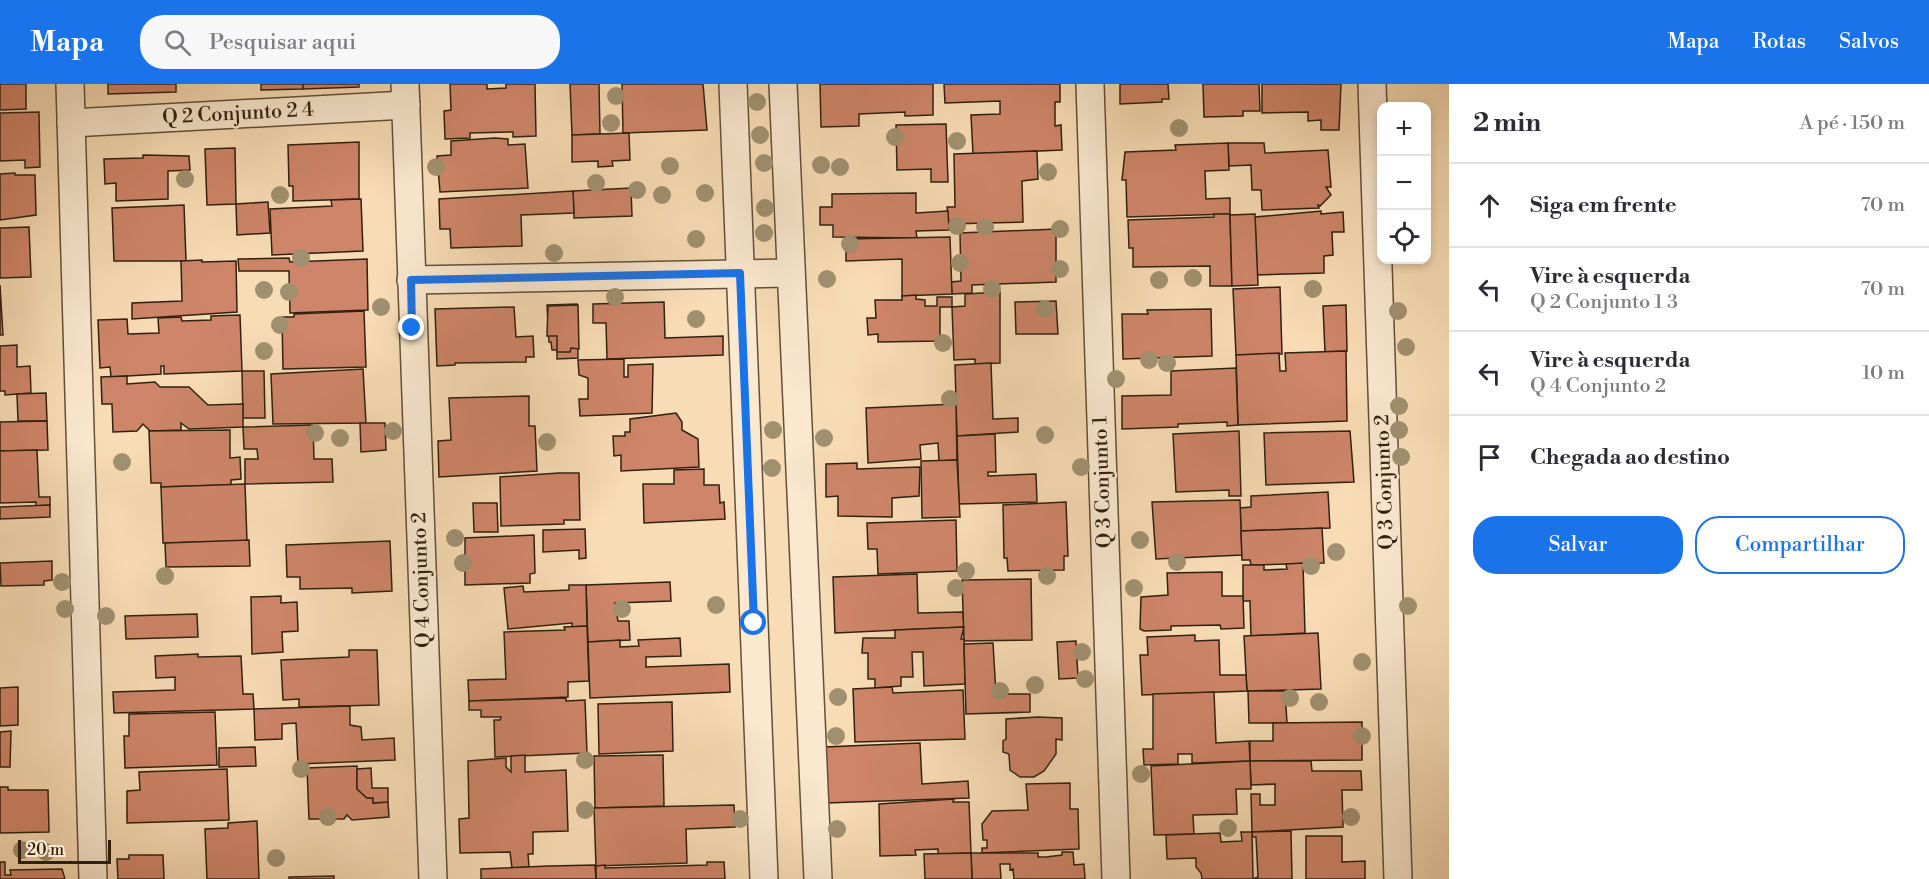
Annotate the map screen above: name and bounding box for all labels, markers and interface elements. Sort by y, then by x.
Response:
search box [140,15,560,69]
text: Mapa [30,25,104,60]
icon: search [161,26,194,59]
text: Pesquisar aqui [209,29,356,56]
text: Mapa [1667,29,1719,55]
text: Rotas [1752,29,1806,55]
text: Salvos [1839,29,1899,55]
street label: Q 2 Conjunto 2 4 [162,98,315,130]
map controls [1377,102,1431,264]
button: + [1377,102,1431,156]
text: 2 min [1473,107,1541,139]
text: A pé · 150 m [1799,111,1905,136]
button: − [1377,156,1431,210]
icon: ahead [1473,189,1506,222]
text: Siga em frente [1530,192,1677,219]
text: 70 m [1861,193,1905,218]
button: locate [1377,210,1431,264]
text: Vire à esquerda [1530,263,1690,290]
icon: left [1473,273,1506,306]
text: 70 m [1861,277,1905,302]
text: Q 2 Conjunto 1 3 [1530,290,1678,315]
route end [398,314,424,340]
text: Vire à esquerda [1530,347,1690,374]
icon: left [1473,357,1506,390]
text: 10 m [1862,361,1905,386]
text: Q 4 Conjunto 2 [1530,374,1666,399]
street label: Q 3 Conjunto 2 [1370,414,1400,550]
street label: Q 3 Conjunto 1 [1088,415,1118,549]
icon: arrive [1473,441,1506,474]
text: Chegada ao destino [1530,444,1730,471]
street label: Q 4 Conjunto 2 [407,512,437,648]
button: Salvar [1473,516,1683,574]
button: Compartilhar [1695,516,1905,574]
route start [740,609,766,635]
scale bar [18,837,111,864]
text: 20 m [27,840,64,860]

